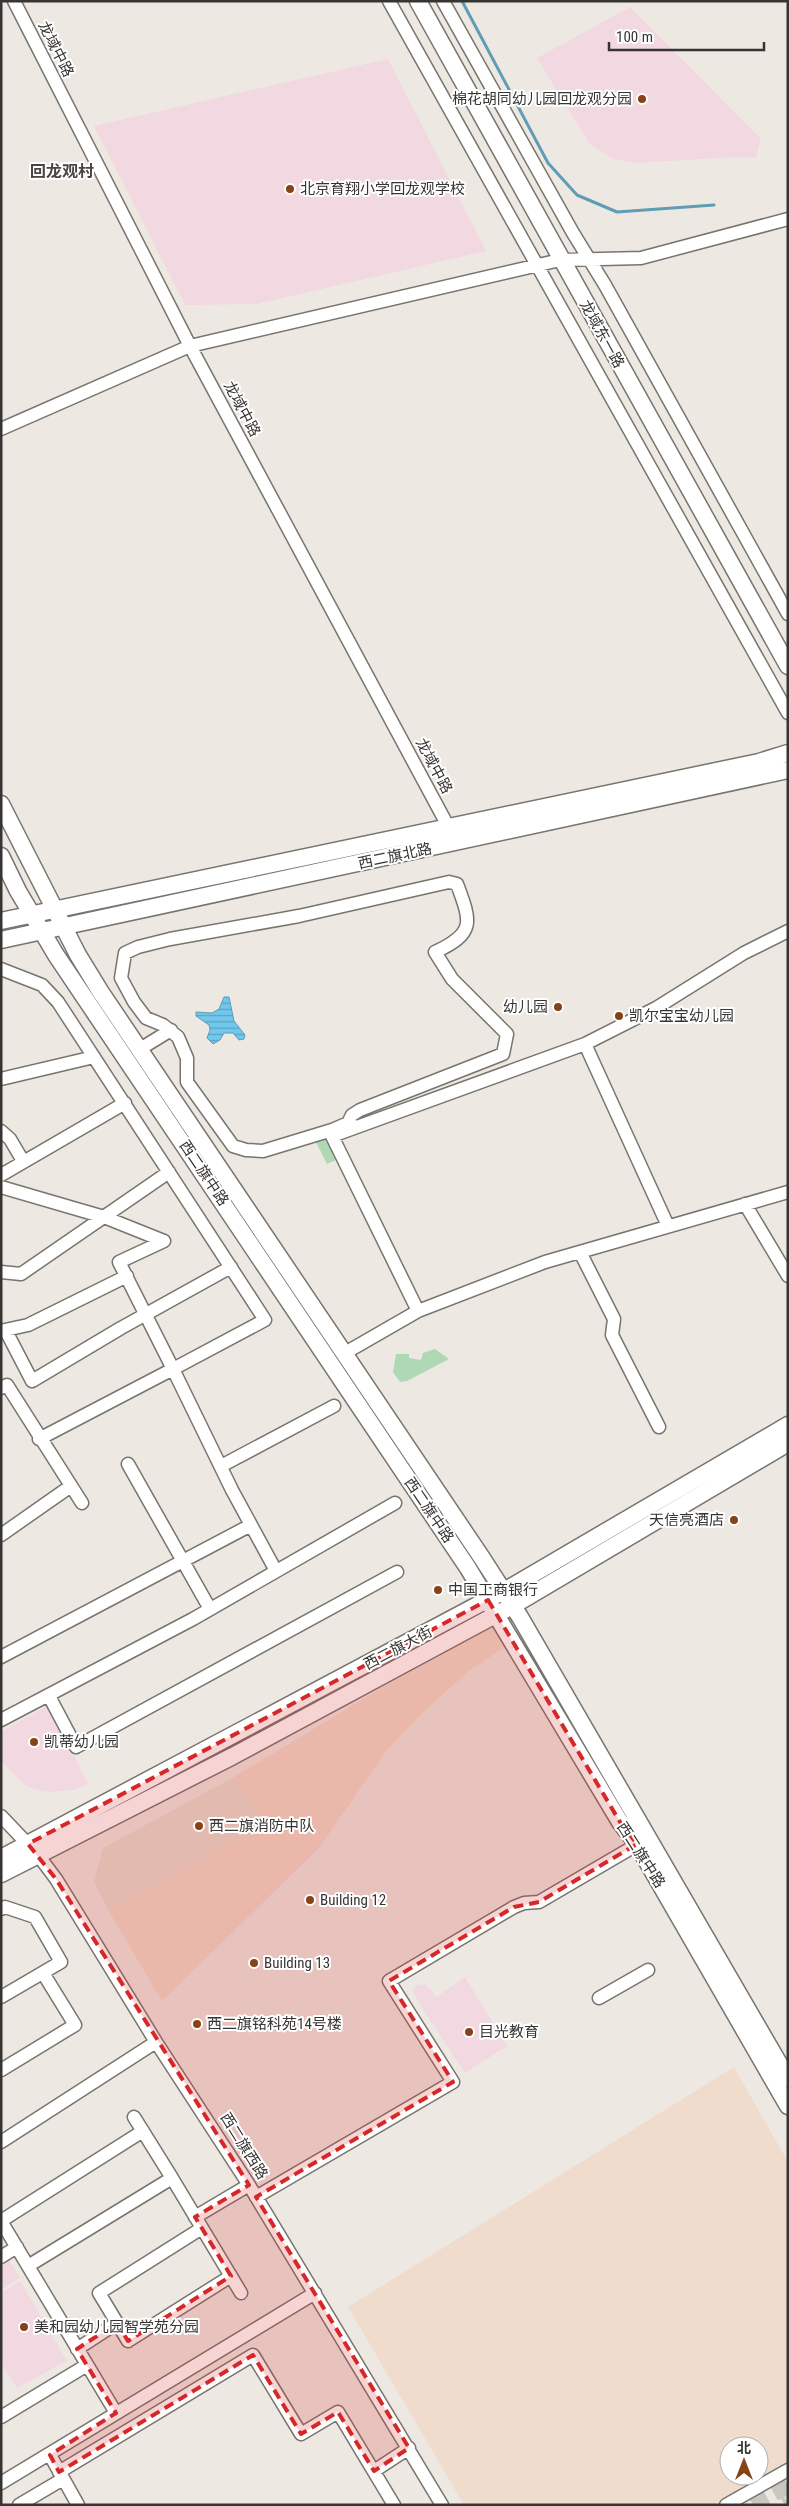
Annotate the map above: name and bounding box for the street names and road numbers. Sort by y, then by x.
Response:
street label: 龙域中路 [34,18,78,80]
street label: 龙域东一路 [576,297,628,371]
street label: 龙域中路 [220,378,264,440]
street label: 龙域中路 [412,735,456,797]
street label: 西二旗北路 [356,839,434,873]
street label: 西二旗中路 [176,1137,232,1209]
street label: 西二旗中路 [401,1474,457,1546]
street label: 西二旗大街 [361,1622,435,1674]
street label: 西二旗中路 [613,1819,669,1891]
street label: 西二旗西路 [216,2109,272,2183]

